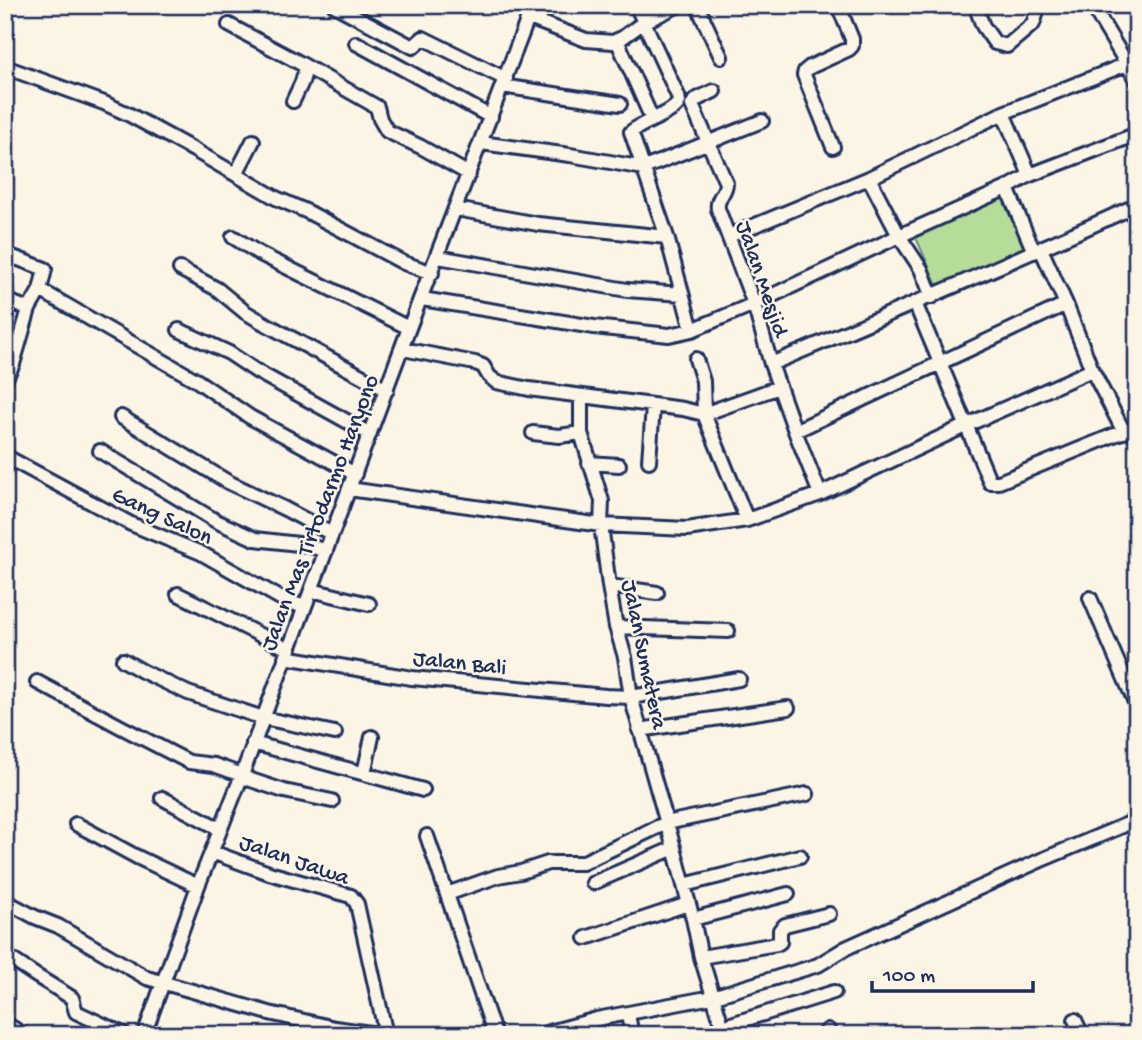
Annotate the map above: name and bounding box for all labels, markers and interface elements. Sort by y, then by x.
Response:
street label: Jalan Mesjid [728,218,794,342]
street label: Jalan Mas Tirtodarmo Haryono [256,371,386,655]
street label: Gang Salon [107,482,216,552]
street label: Jalan Sumatera [614,578,672,733]
street label: Jalan Bali [412,646,508,683]
street label: Jalan Jawa [235,830,354,893]
scale bar [872,949,1034,993]
text: 100 m [882,965,935,990]

